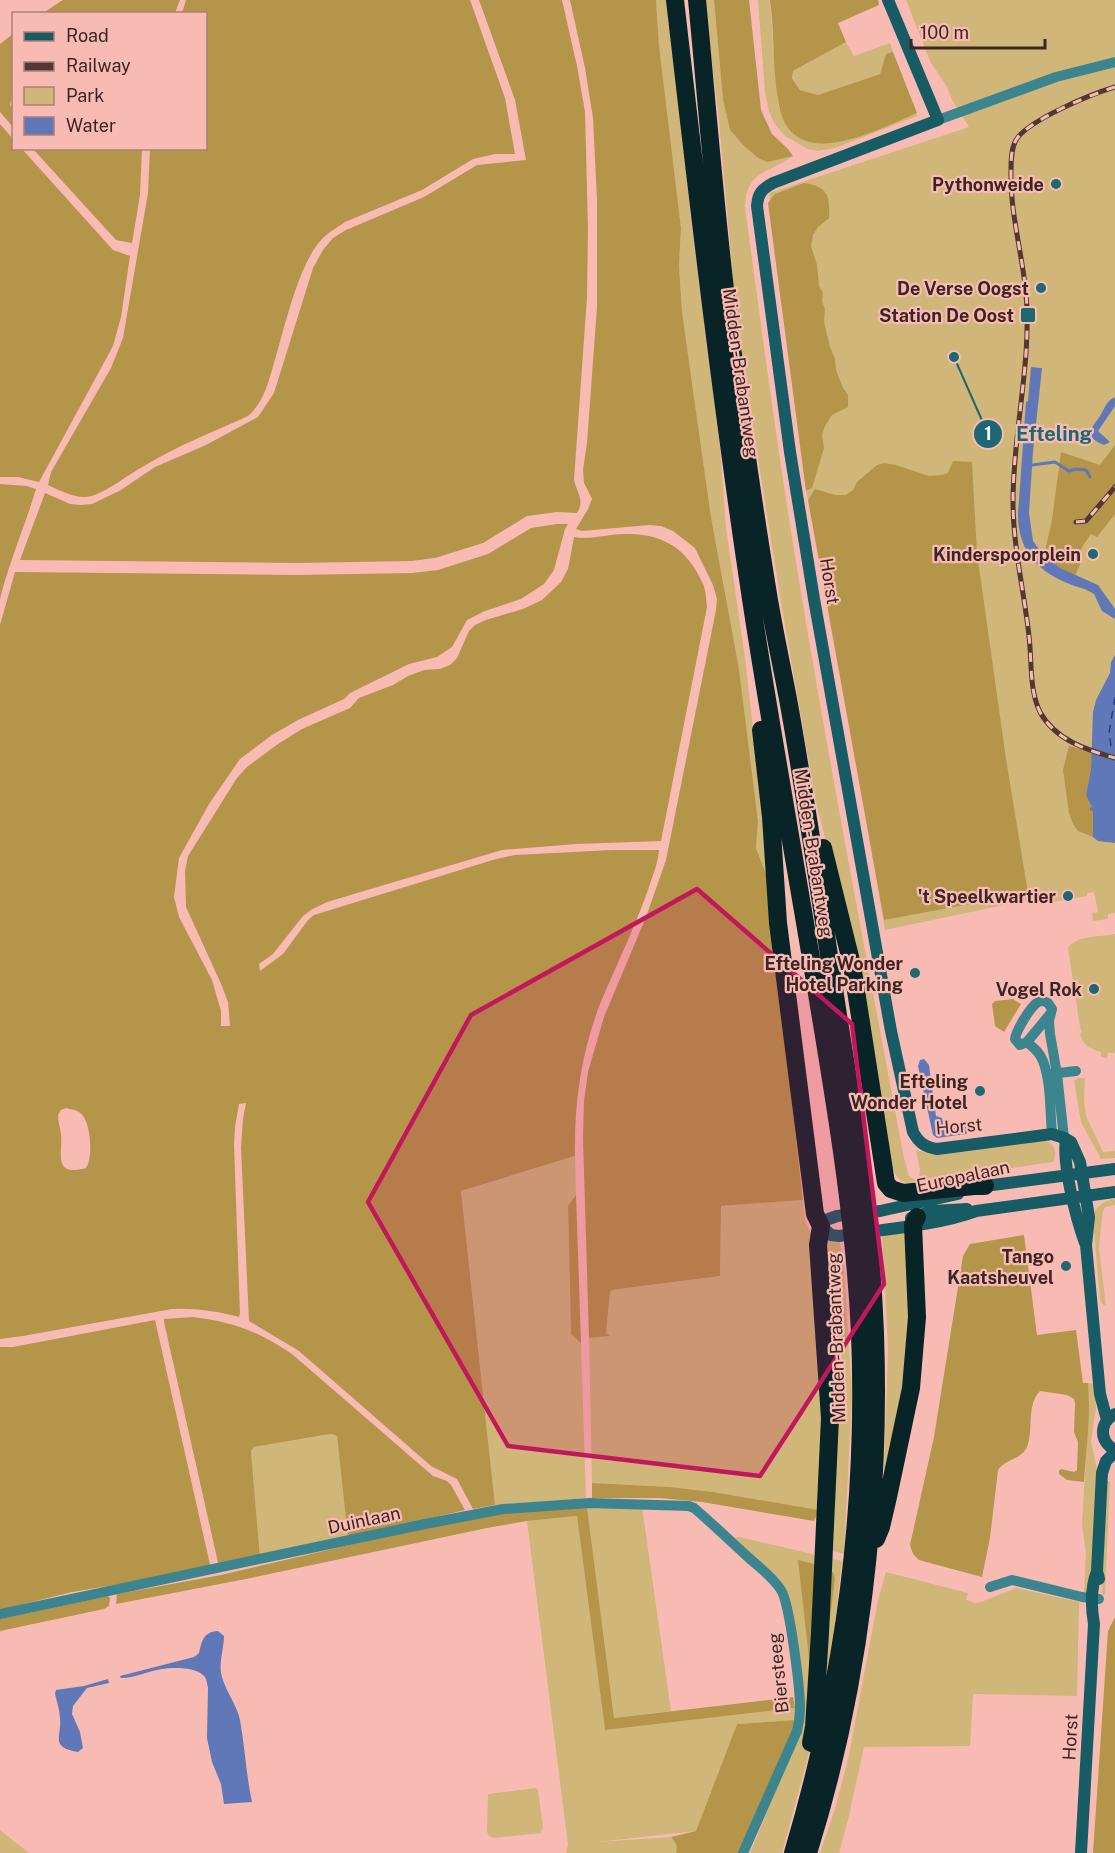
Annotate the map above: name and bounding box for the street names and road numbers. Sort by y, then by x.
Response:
street label: Midden-Brabantweg [719,287,763,459]
street label: Horst [816,556,844,606]
street label: Midden-Brabantweg [790,767,838,939]
street label: Horst [935,1114,983,1138]
street label: Europalaan [914,1156,1012,1196]
street label: Midden-Brabantweg [823,1252,849,1424]
street label: Duinlaan [326,1502,402,1538]
street label: Biersteeg [763,1632,793,1714]
street label: Horst [1058,1713,1082,1761]

